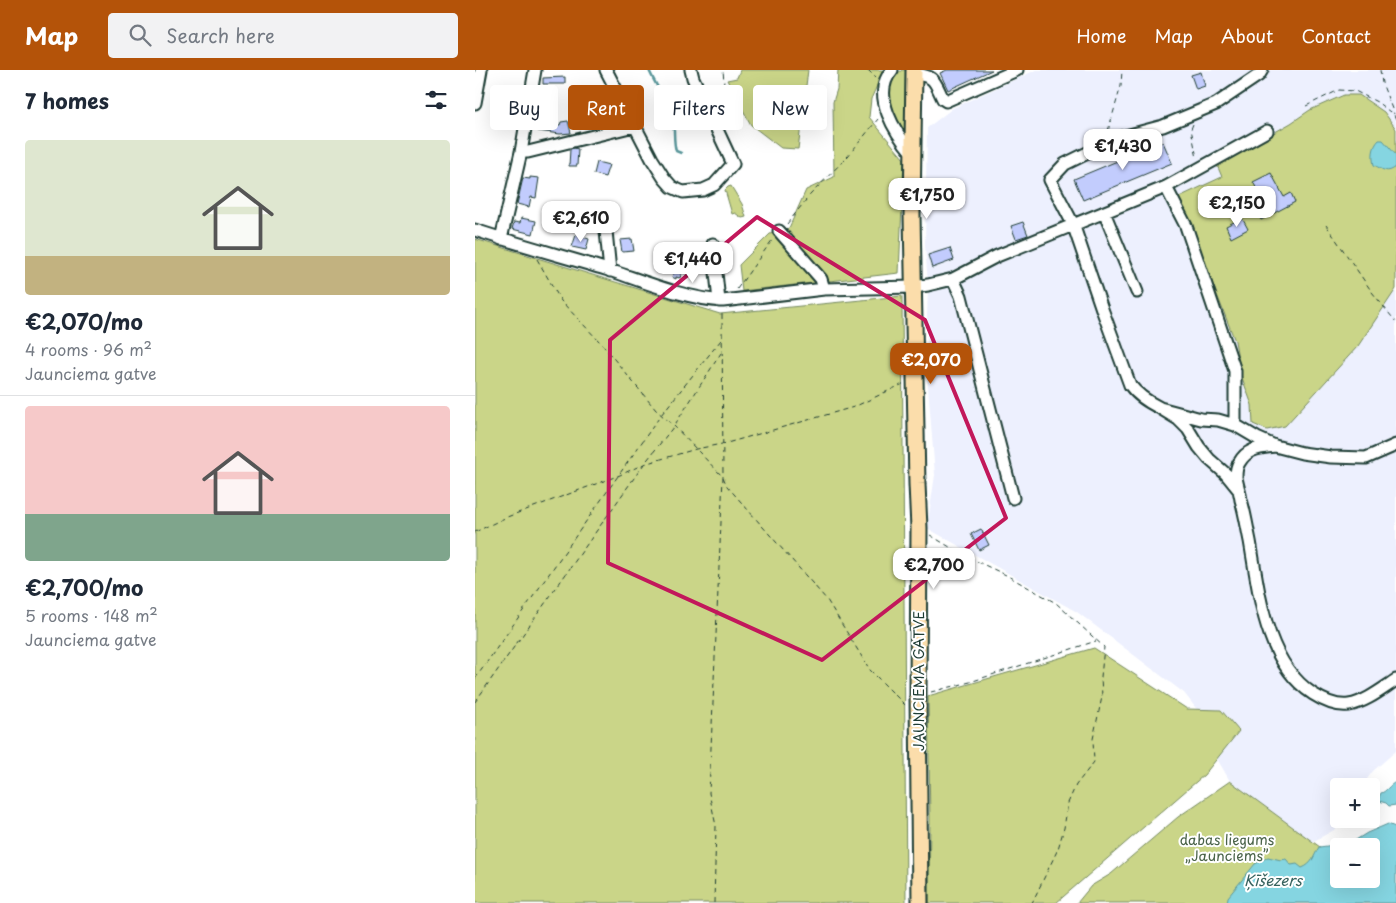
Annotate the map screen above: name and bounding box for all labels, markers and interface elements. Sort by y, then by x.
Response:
search box [108,13,458,58]
text: Map [25,17,78,53]
icon: search [126,21,154,49]
text: Search here [166,21,275,49]
text: Home [1076,22,1126,49]
text: Map [1154,22,1193,49]
text: About [1221,22,1273,49]
text: Contact [1301,22,1371,49]
text: 7 homes [25,84,109,116]
chip: Buy [490,85,558,130]
chip: Rent [568,85,644,130]
chip: Filters [654,85,743,130]
chip: New [753,85,827,130]
icon: filters [422,86,450,114]
pin: €1,430 [1082,128,1164,171]
text: €1,430 [1094,133,1152,157]
icon: home [193,173,283,263]
pin: €1,750 [886,178,968,220]
text: €1,750 [899,182,955,206]
pin: €2,150 [1196,186,1278,228]
text: €2,150 [1209,190,1265,214]
pin: €2,610 [540,200,622,243]
text: €2,610 [553,205,609,229]
pin: €1,440 [652,242,734,284]
text: €1,440 [664,246,722,270]
text: €2,070/mo [25,305,143,337]
text: 4 rooms · 96 m² [25,337,152,361]
pin: €2,070 [890,342,972,385]
text: €2,070 [901,347,961,371]
text: Jaunciema gatve [25,361,157,385]
icon: home [193,438,283,528]
pin: €2,700 [893,548,975,590]
text: €2,700 [904,552,964,576]
text: €2,700/mo [25,571,143,603]
text: 5 rooms · 148 m² [25,603,158,627]
street label: JAUNCIEMA GATVE [908,611,929,751]
text: Jaunciema gatve [25,627,157,651]
map controls [1330,778,1380,888]
button: + [1330,778,1380,828]
park label: dabas liegums „Jaunciems” [1180,829,1275,866]
button: − [1330,838,1380,888]
water label: Ķīšezers [1244,868,1303,891]

